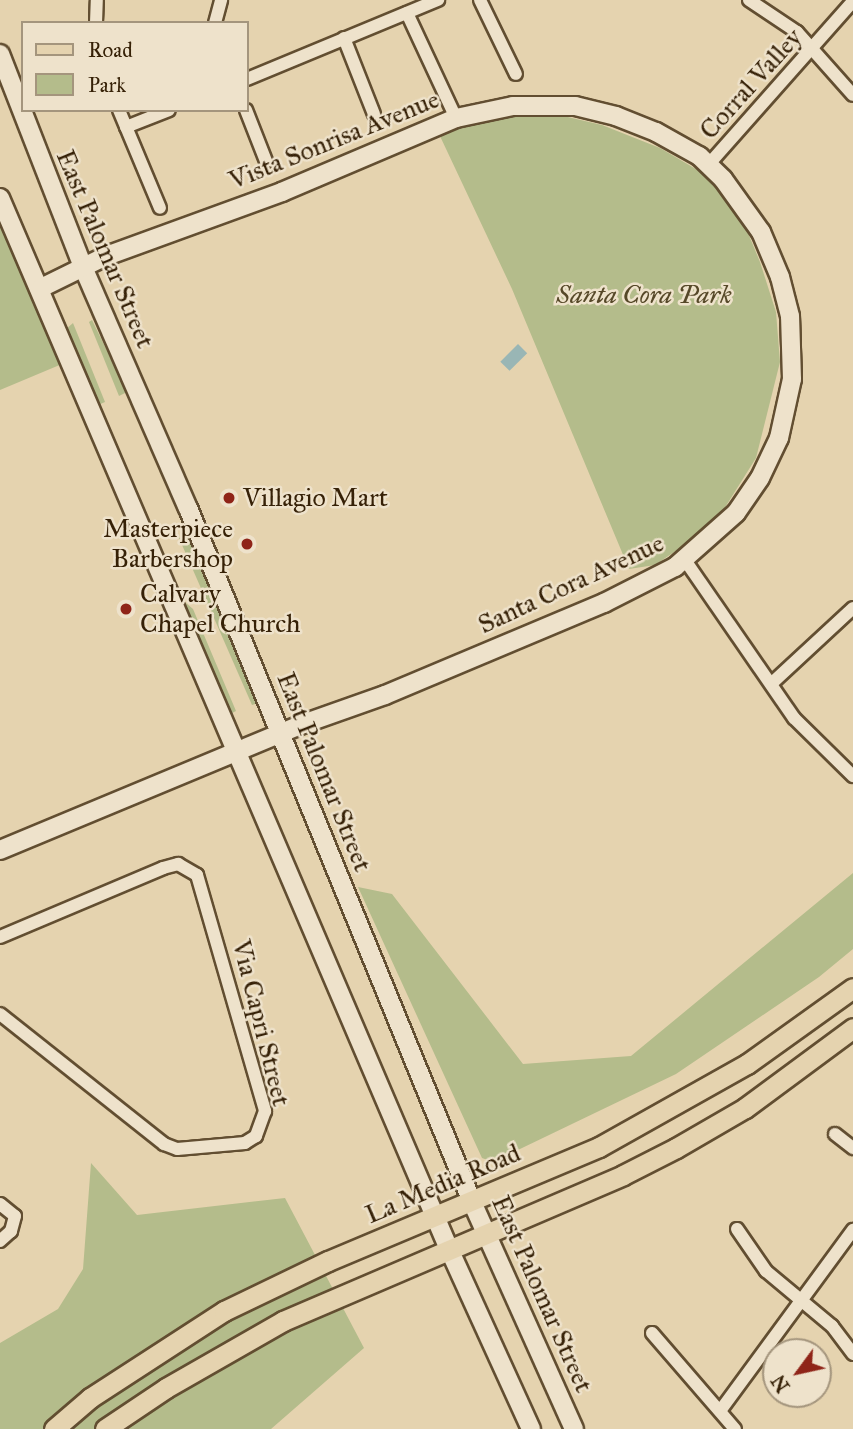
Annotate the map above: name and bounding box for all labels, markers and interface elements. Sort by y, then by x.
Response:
legend [21,21,248,112]
street label: Corral Valley [693,22,809,146]
text: Road [88,37,133,63]
text: Park [88,72,126,98]
street label: Vista Sonrisa Avenue [224,84,444,196]
street label: East Palomar Street [49,145,161,353]
park label: Santa Cora Park [556,279,732,311]
place label: Villagio Mart [243,482,388,514]
marker: Villagio Mart [221,490,237,506]
place label: Masterpiece Barbershop [103,513,233,574]
street label: Santa Cora Avenue [473,527,669,641]
marker: Masterpiece Barbershop [239,536,255,552]
place label: Calvary Chapel Church [140,578,301,640]
marker: Calvary Chapel Church [118,601,134,617]
street label: East Palomar Street [270,668,378,876]
street label: Via Capri Street [225,937,297,1109]
street label: La Media Road [361,1137,525,1231]
street label: East Palomar Street [485,1191,599,1397]
north arrow [762,1338,832,1408]
text: N [767,1371,795,1397]

